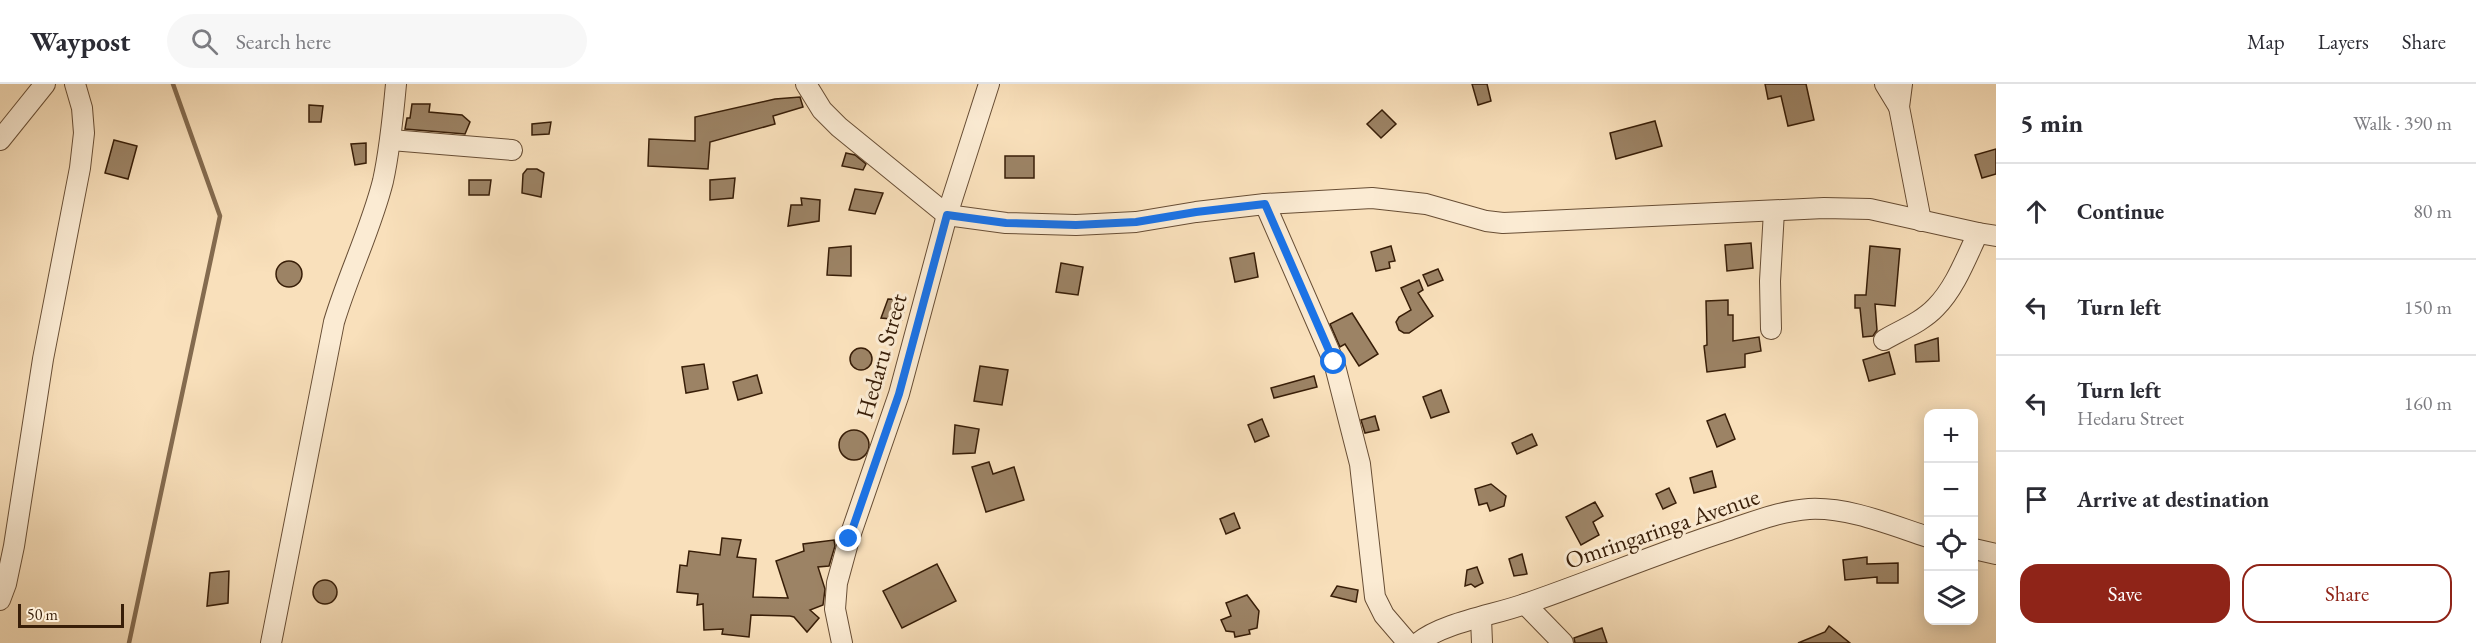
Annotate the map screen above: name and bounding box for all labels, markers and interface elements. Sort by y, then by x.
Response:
search box [167,14,587,68]
text: Waypost [30,23,131,59]
icon: search [188,25,221,58]
text: Search here [236,27,331,56]
text: Map [2247,28,2285,55]
text: Layers [2318,28,2369,55]
text: Share [2402,28,2446,55]
text: 5 min [2020,106,2083,140]
text: Walk · 390 m [2353,110,2452,136]
icon: ahead [2020,195,2053,228]
text: Continue [2077,197,2164,226]
text: 80 m [2413,198,2452,224]
street label: Hedaru Street [848,290,914,422]
icon: left [2020,291,2053,324]
text: Turn left [2077,293,2161,322]
text: 150 m [2404,294,2452,320]
route start [1320,348,1346,374]
text: Turn left [2077,376,2161,405]
icon: left [2020,387,2053,420]
text: 160 m [2404,390,2452,416]
text: Hedaru Street [2077,405,2184,431]
map controls [1924,409,1978,625]
button: + [1924,409,1978,463]
button: − [1924,463,1978,517]
street label: Omringaringa Avenue [1561,480,1763,576]
icon: arrive [2020,483,2053,516]
text: Arrive at destination [2077,485,2269,514]
button: locate [1924,517,1978,571]
route end [835,525,861,551]
button: Save [2020,564,2230,623]
button: Share [2242,564,2452,623]
button: layers [1924,571,1978,625]
scale bar [18,601,124,628]
text: 50 m [27,604,58,625]

